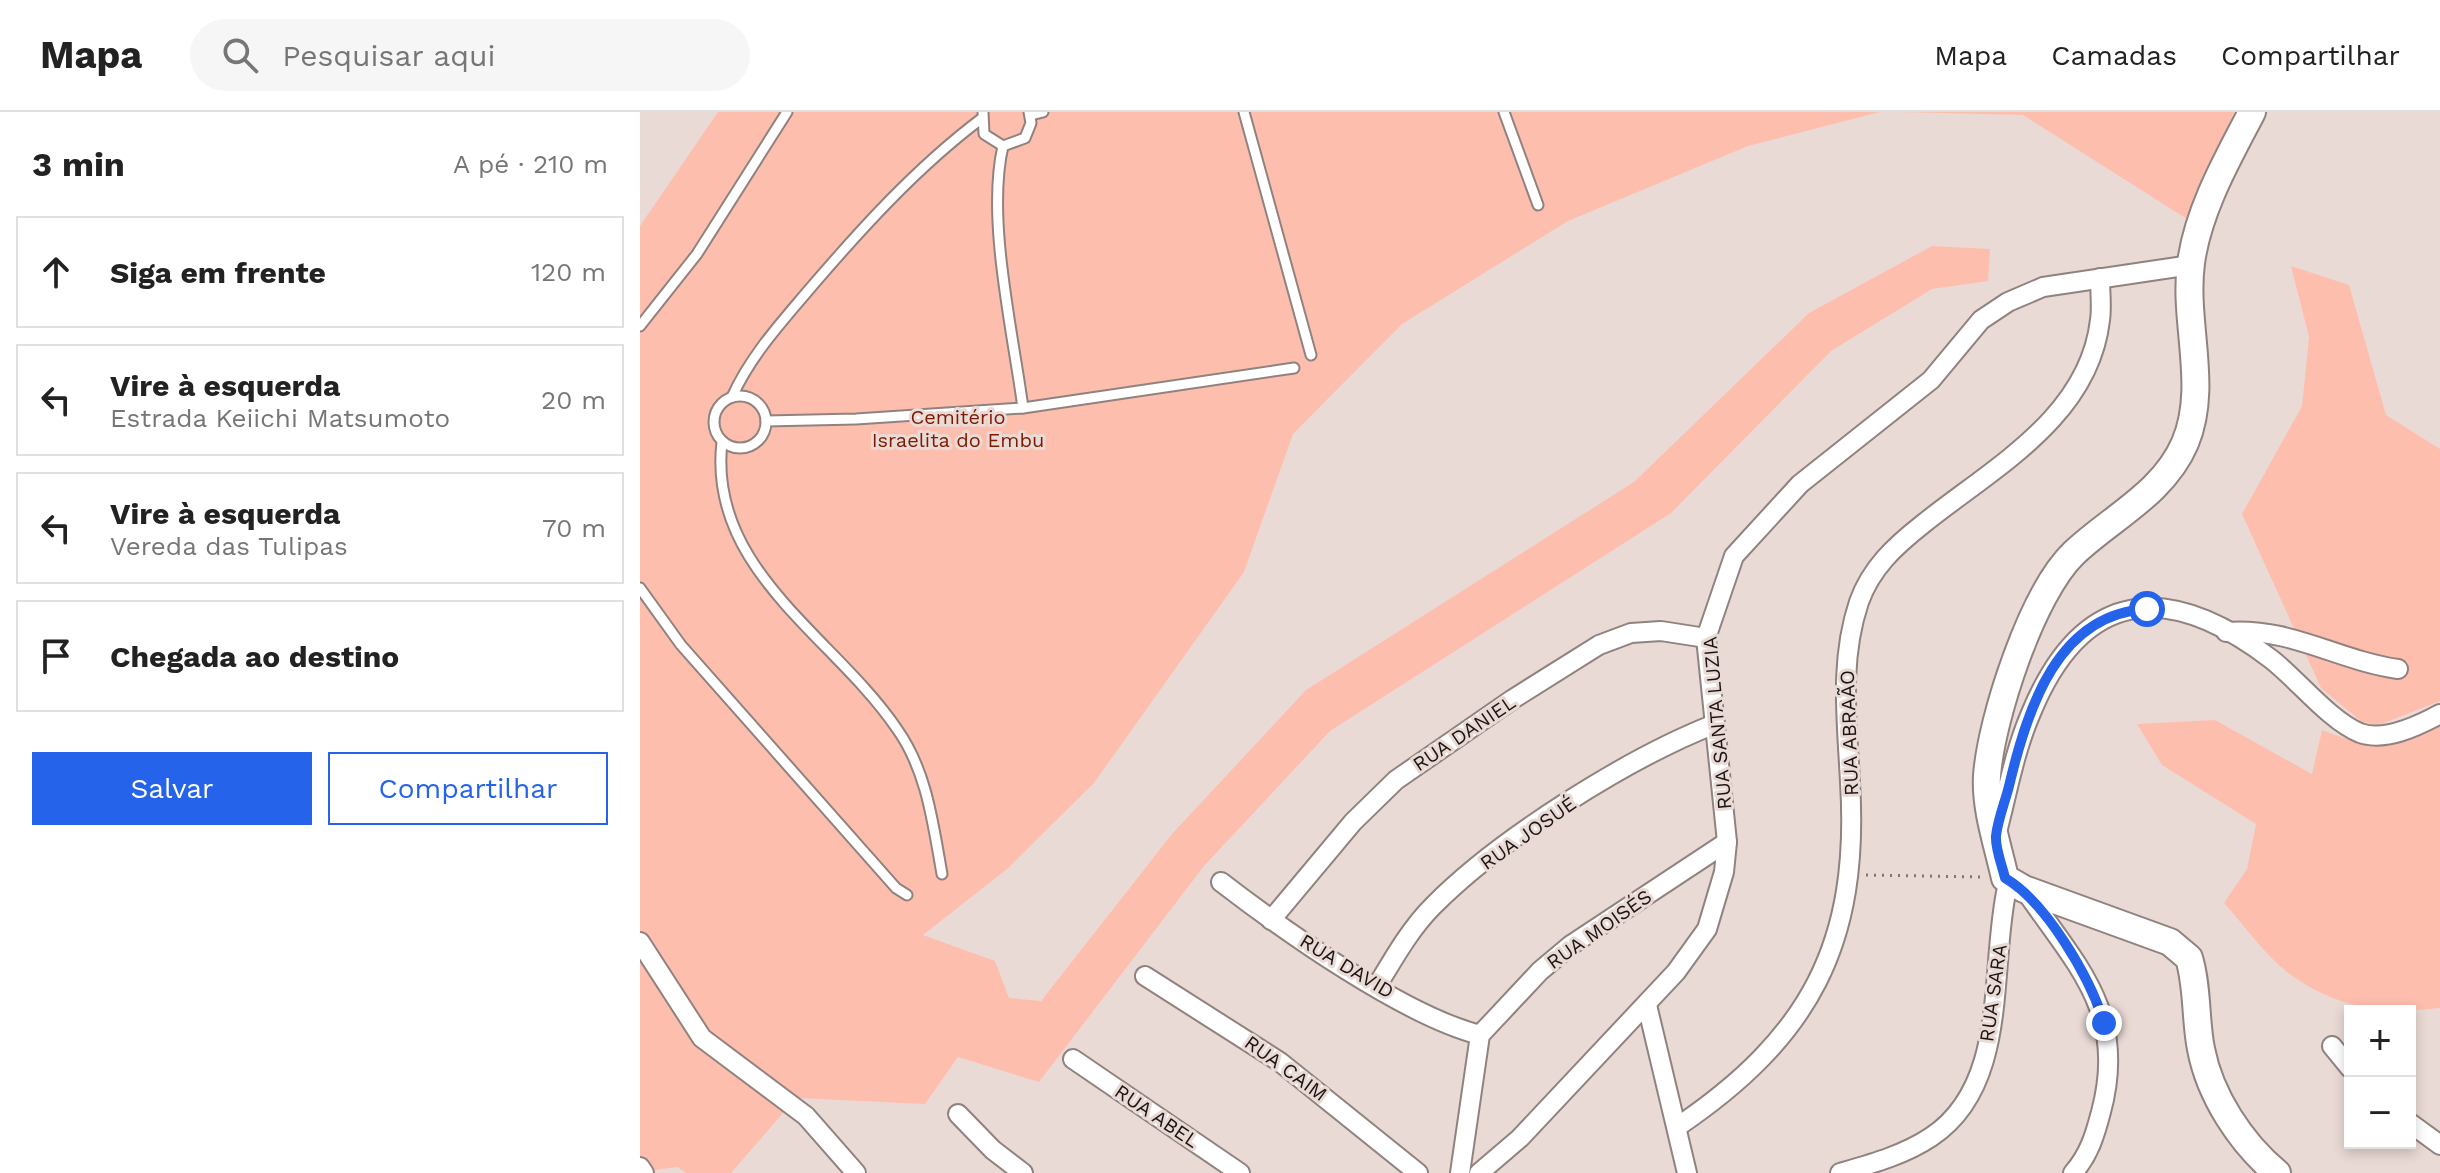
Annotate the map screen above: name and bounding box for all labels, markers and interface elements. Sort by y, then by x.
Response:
search box [190,19,750,91]
text: Mapa [40,33,142,77]
icon: search [218,33,262,77]
text: Pesquisar aqui [282,38,495,73]
text: Mapa [1934,39,2007,72]
text: Camadas [2051,39,2177,72]
text: Compartilhar [2221,39,2400,72]
text: 3 min [32,144,125,184]
text: A pé · 210 m [453,149,608,179]
icon: ahead [34,250,78,294]
text: Siga em frente [110,255,326,290]
text: 120 m [531,257,606,287]
text: Vire à esquerda [110,368,340,403]
icon: left [34,378,78,422]
text: 20 m [541,385,606,415]
text: Estrada Keiichi Matsumoto [110,403,450,433]
park label: Cemitério Israelita do Embu [872,405,1044,452]
text: Vire à esquerda [110,496,340,531]
icon: left [34,506,78,550]
text: 70 m [542,513,606,543]
text: Vereda das Tulipas [110,531,348,561]
route start [2129,591,2165,627]
icon: arrive [34,634,78,678]
street label: RUA SANTA LUZIA [1697,635,1737,811]
text: Chegada ao destino [110,639,399,674]
street label: RUA ABRAÃO [1835,670,1863,796]
street label: RUA DANIEL [1408,690,1520,776]
button: Salvar [32,752,312,825]
button: Compartilhar [328,752,608,825]
street label: RUA JOSUÉ [1475,791,1581,875]
street label: RUA MOISÉS [1542,884,1656,974]
street label: RUA DAVID [1296,929,1398,1003]
street label: RUA SARA [1974,943,2012,1043]
route end [2086,1005,2122,1041]
map controls [2344,1005,2416,1149]
button: + [2344,1005,2416,1077]
street label: RUA CAIM [1240,1030,1332,1106]
button: − [2344,1077,2416,1149]
street label: RUA ABEL [1110,1079,1204,1153]

